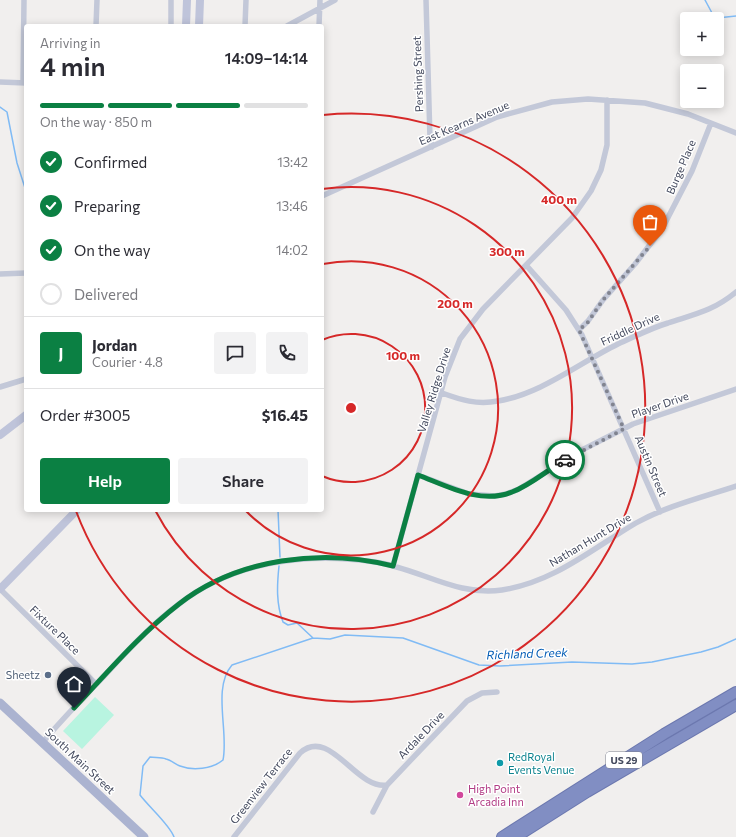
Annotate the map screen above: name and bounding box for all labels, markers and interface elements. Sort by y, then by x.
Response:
map controls [680,12,724,108]
button: + [680,12,724,56]
text: Arriving in [40,35,100,51]
street label: Pershing Street [410,35,425,112]
text: 14:09–14:14 [225,49,308,67]
text: 4 min [40,50,106,81]
button: − [680,64,724,108]
street label: East Kearns Avenue [417,98,511,147]
text: On the way · 850 m [40,114,152,130]
street label: Burge Place [663,137,698,196]
icon: check [40,151,62,173]
text: Confirmed [74,153,147,171]
text: 13:42 [277,154,308,170]
text: 400 m [541,192,577,206]
icon: check [40,195,62,217]
text: Preparing [74,197,140,215]
text: 13:46 [276,198,308,214]
pin [633,205,667,246]
icon: bag [639,211,661,233]
icon: check [40,239,62,261]
text: On the way [74,241,151,259]
text: 14:02 [276,242,308,258]
text: 300 m [489,244,525,258]
text: Delivered [74,285,138,303]
text: 200 m [437,296,473,310]
street label: Friddle Drive [598,309,661,348]
button: chat [214,332,256,374]
button: phone [266,332,308,374]
text: Jordan [92,336,137,354]
text: J [59,344,63,362]
street label: Valley Ridge Drive [414,345,453,434]
text: 100 m [386,348,420,362]
text: Courier · 4.8 [92,354,163,370]
street label: Player Drive [629,389,690,420]
centre of rings [344,401,358,415]
text: Order #3005 [40,406,130,424]
text: $16.45 [262,406,308,424]
street label: Austin Street [633,433,670,499]
courier [545,440,585,480]
icon: car [554,449,576,471]
button: Help [40,458,170,504]
button: Share [178,458,308,504]
street label: Nathan Hunt Drive [547,510,633,569]
street label: Fixture Place [28,603,83,657]
water label: Richland Creek [486,645,568,661]
pin [57,667,91,708]
place label: Sheetz [6,668,41,681]
marker: Sheetz [43,670,53,680]
icon: home [63,673,85,695]
street label: Ardale Drive [395,708,447,761]
street label: South Main Street [43,725,118,797]
street label: Greenview Terrace [227,745,294,826]
place label: RedRoyal Events Venue [508,750,575,776]
road number: US 29 [606,752,642,768]
marker: RedRoyal Events Venue [495,758,505,768]
place label: High Point Arcadia Inn [468,782,524,808]
marker: High Point Arcadia Inn [455,790,465,800]

